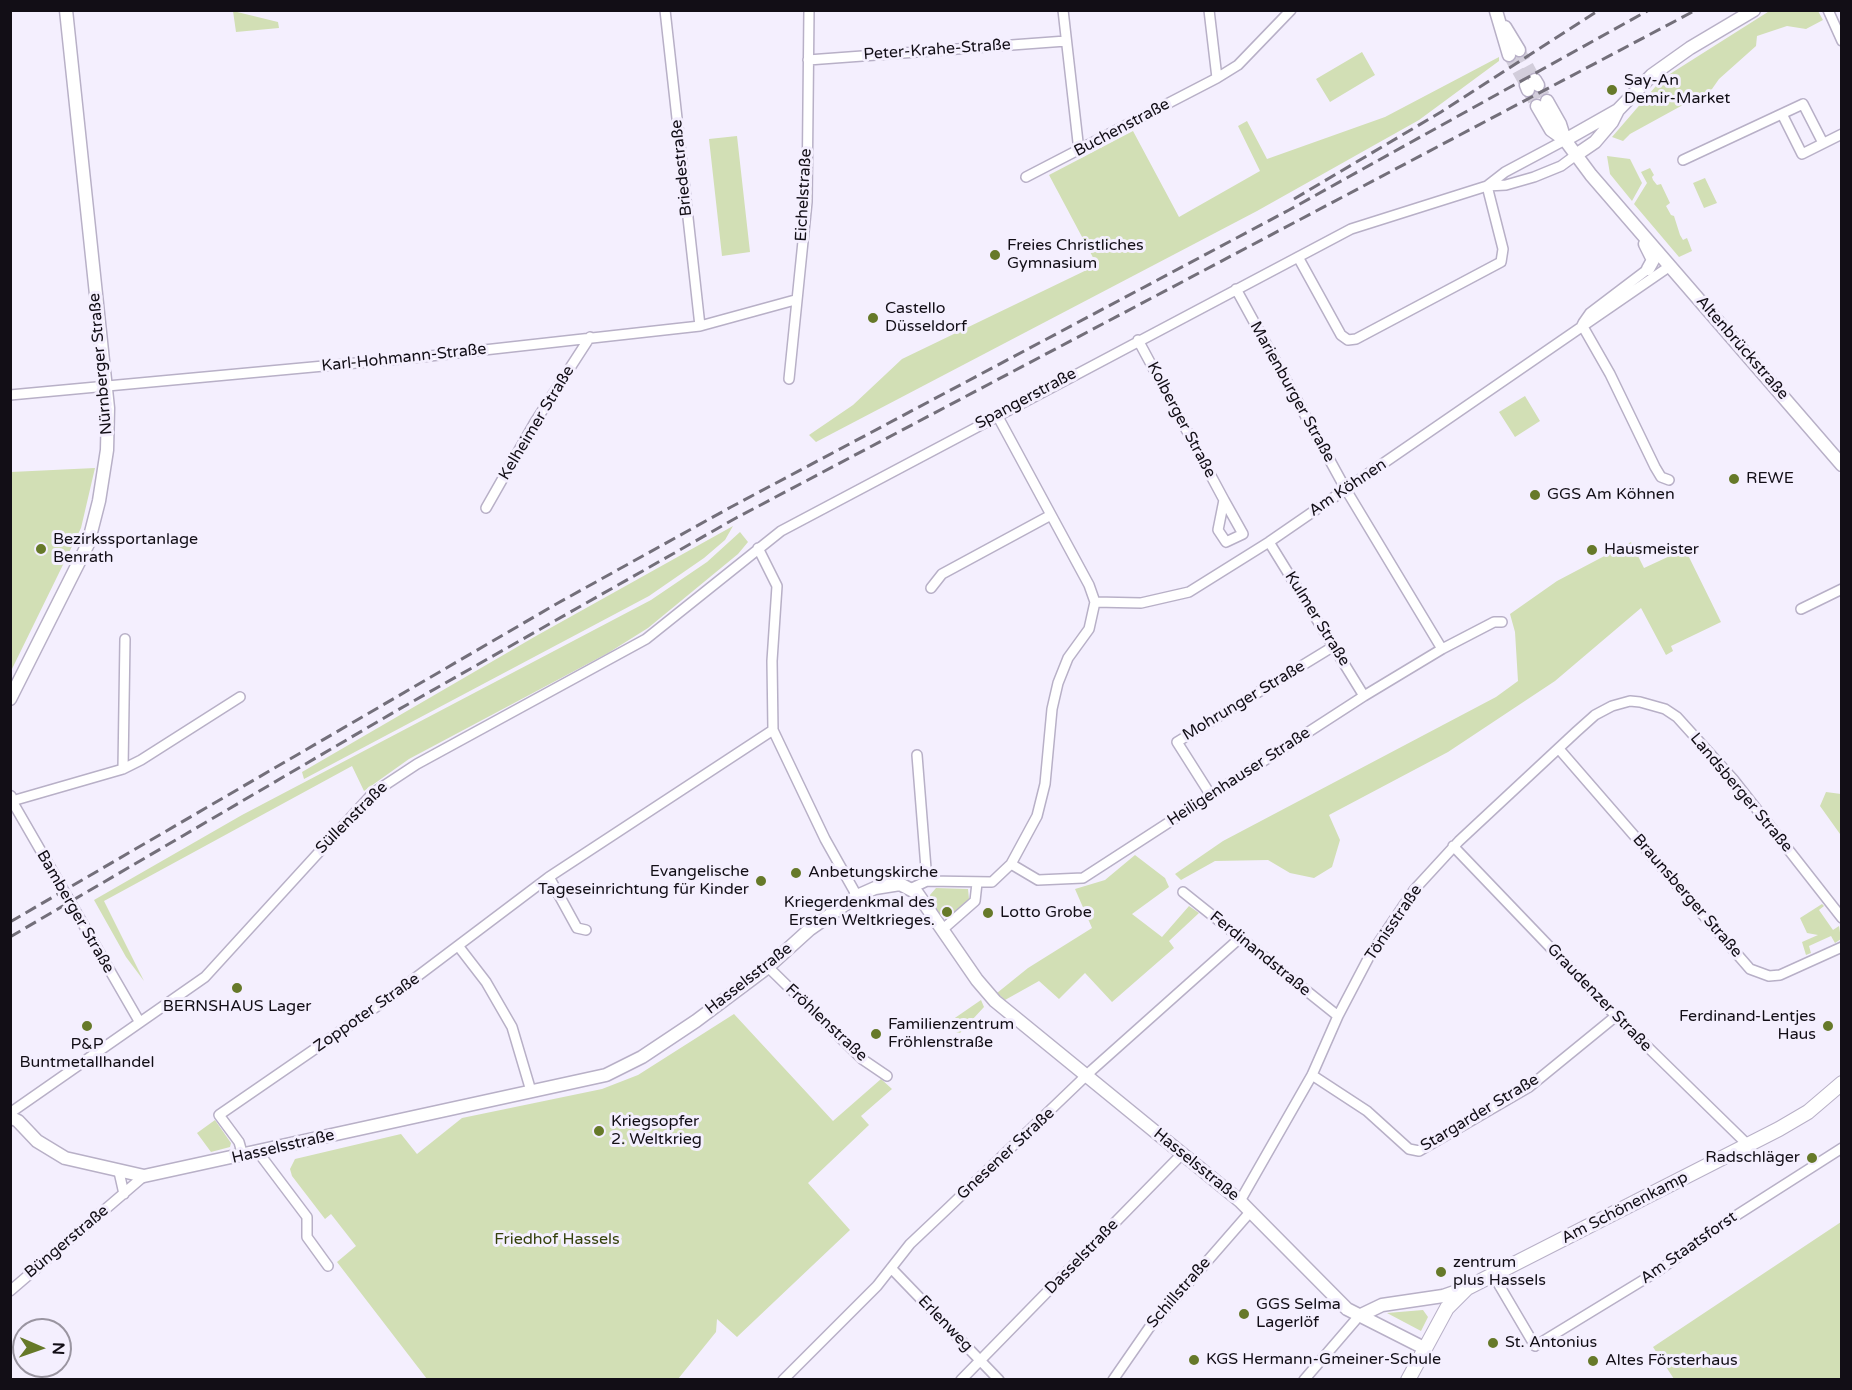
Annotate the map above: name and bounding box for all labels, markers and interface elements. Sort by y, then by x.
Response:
street label: Peter-Krahe-Straße [863,35,1011,65]
place label: Say-An Demir-Market [1624,71,1730,109]
marker: Say-An Demir-Market [1605,83,1619,97]
street label: Buchenstraße [1071,95,1173,161]
street label: Briedestraße [667,119,697,217]
street label: Eichelstraße [792,148,816,242]
place label: Freies Christliches Gymnasium [1007,236,1144,274]
marker: Freies Christliches Gymnasium [988,248,1002,262]
street label: Nürnberger Straße [85,292,117,436]
street label: Altenbrückstraße [1692,292,1792,404]
place label: Castello Düsseldorf [885,299,967,337]
marker: Castello Düsseldorf [866,311,880,325]
street label: Marienburger Straße [1245,318,1339,466]
street label: Karl-Hohmann-Straße [321,340,487,376]
street label: Kolberger Straße [1142,359,1220,481]
street label: Kelheimer Straße [495,362,579,484]
street label: Spangerstraße [972,364,1080,434]
street label: Am Köhnen [1306,455,1390,521]
place label: REWE [1746,469,1794,489]
marker: REWE [1727,472,1741,486]
place label: GGS Am Köhnen [1547,485,1675,505]
marker: GGS Am Köhnen [1528,488,1542,502]
place label: Bezirkssportanlage Benrath [53,530,198,568]
place label: Hausmeister [1604,540,1699,560]
marker: Bezirkssportanlage Benrath [34,542,48,556]
marker: Hausmeister [1585,543,1599,557]
street label: Kulmer Straße [1280,568,1354,670]
street label: Mohrunger Straße [1179,657,1309,745]
street label: Heiligenhauser Straße [1164,724,1314,830]
street label: Landsberger Straße [1686,729,1796,857]
street label: Süllenstraße [312,778,392,858]
street label: Braunsberger Straße [1628,830,1746,962]
street label: Bamberger Straße [32,847,118,977]
place label: Evangelische Tageseinrichtung für Kinder [538,862,749,900]
place label: Anbetungskirche [808,863,938,883]
marker: Anbetungskirche [789,866,803,880]
marker: Evangelische Tageseinrichtung für Kinder [754,874,768,888]
street label: Tönisstraße [1362,881,1426,965]
place label: Kriegerdenkmal des Ersten Weltkrieges. [784,893,935,931]
place label: Lotto Grobe [1000,903,1092,923]
marker: Kriegerdenkmal des Ersten Weltkrieges. [940,905,954,919]
marker: Lotto Grobe [981,906,995,920]
street label: Ferdinandstraße [1206,907,1314,1001]
street label: Hasselsstraße [702,939,796,1019]
street label: Graudenzer Straße [1543,940,1655,1056]
street label: Zoppoter Straße [310,969,424,1057]
street label: Fröhlenstraße [781,980,871,1066]
marker: BERNSHAUS Lager [230,981,244,995]
place label: BERNSHAUS Lager [163,997,311,1017]
place label: Ferdinand-Lentjes Haus [1679,1007,1816,1045]
place label: Familienzentrum Fröhlenstraße [888,1015,1014,1053]
marker: P&P Buntmetallhandel [80,1019,94,1033]
marker: Ferdinand-Lentjes Haus [1821,1019,1835,1033]
marker: Familienzentrum Fröhlenstraße [869,1027,883,1041]
place label: P&P Buntmetallhandel [20,1035,154,1073]
street label: Stargarder Straße [1417,1070,1543,1156]
street label: Gnesener Straße [953,1104,1059,1204]
place label: Kriegsopfer 2. Weltkrieg [611,1112,702,1150]
marker: Kriegsopfer 2. Weltkrieg [592,1124,606,1138]
street label: Hasselsstraße [1149,1125,1243,1205]
street label: Hasselsstraße [230,1126,336,1168]
place label: Radschläger [1705,1148,1800,1168]
marker: Radschläger [1805,1151,1819,1165]
street label: Am Schönenkamp [1559,1168,1691,1248]
street label: Büngerstraße [21,1201,113,1283]
street label: Am Staatsforst [1637,1208,1741,1288]
street label: Dasselstraße [1041,1215,1123,1299]
park label: Friedhof Hassels [494,1230,620,1250]
place label: zentrum plus Hassels [1453,1253,1546,1291]
street label: Schillstraße [1143,1254,1215,1332]
marker: zentrum plus Hassels [1434,1265,1448,1279]
street label: Erlenweg [914,1292,976,1356]
place label: GGS Selma Lagerlöf [1256,1295,1341,1333]
marker: GGS Selma Lagerlöf [1237,1307,1251,1321]
north arrow [12,1318,72,1378]
place label: St. Antonius [1505,1333,1597,1353]
marker: St. Antonius [1486,1336,1500,1350]
text: N [48,1342,68,1355]
place label: KGS Hermann-Gmeiner-Schule [1206,1350,1441,1370]
place label: Altes Försterhaus [1605,1351,1738,1371]
marker: KGS Hermann-Gmeiner-Schule [1187,1353,1201,1367]
marker: Altes Försterhaus [1586,1354,1600,1368]

